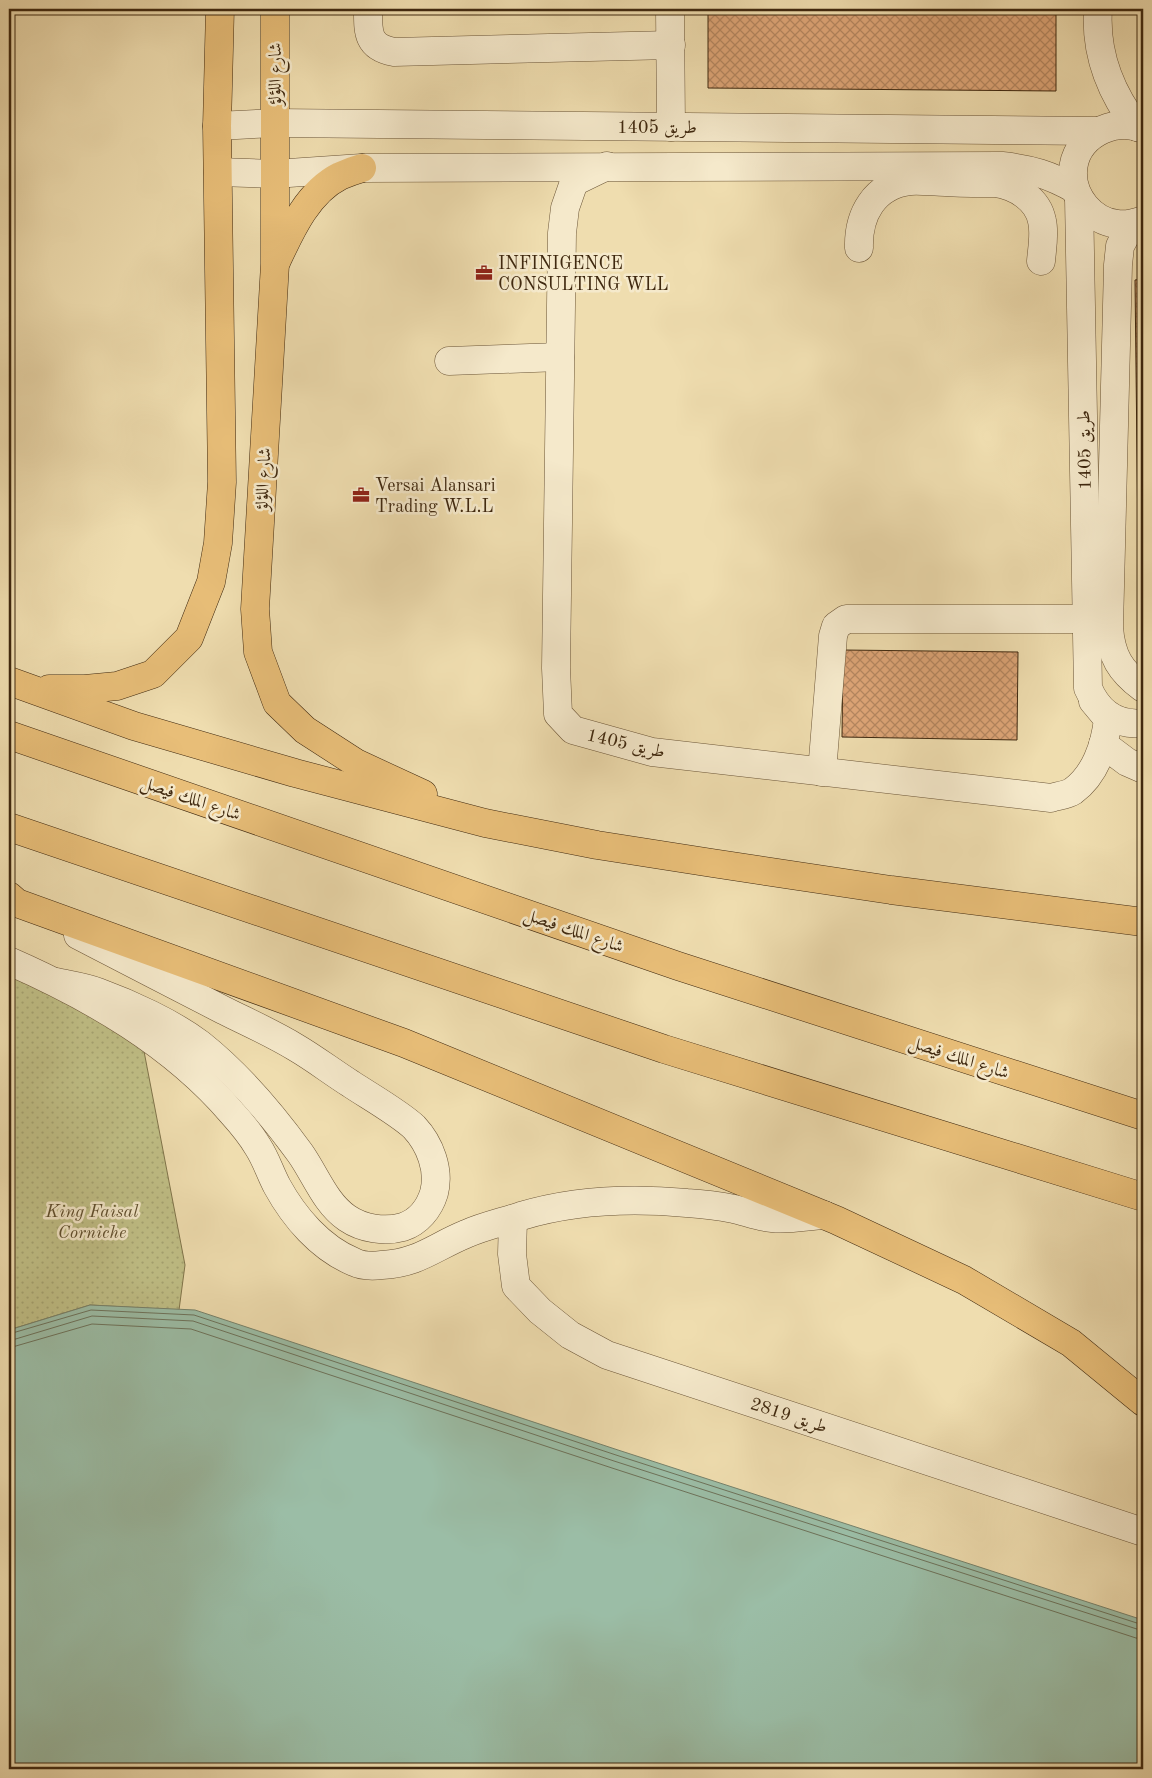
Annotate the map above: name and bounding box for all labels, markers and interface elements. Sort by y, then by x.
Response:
street label: شارع اللؤلؤ [267,42,290,108]
street label: طريق 1405 [617,119,697,139]
place label: INFINIGENCE CONSULTING WLL [498,255,669,294]
office icon: INFINIGENCE CONSULTING WLL [474,263,494,283]
street label: طريق 1405 [1075,410,1097,490]
street label: شارع اللؤلؤ [253,447,280,513]
place label: Versai Alansari Trading W.L.L [375,477,496,516]
office icon: Versai Alansari Trading W.L.L [351,485,371,505]
street label: طريق 1405 [584,726,667,764]
street label: شارع الملك فيصل [137,773,243,829]
street label: شارع الملك فيصل [520,905,626,961]
street label: شارع الملك فيصل [905,1033,1011,1087]
park label: King Faisal Corniche [45,1203,139,1242]
street label: طريق 2819 [747,1395,829,1439]

